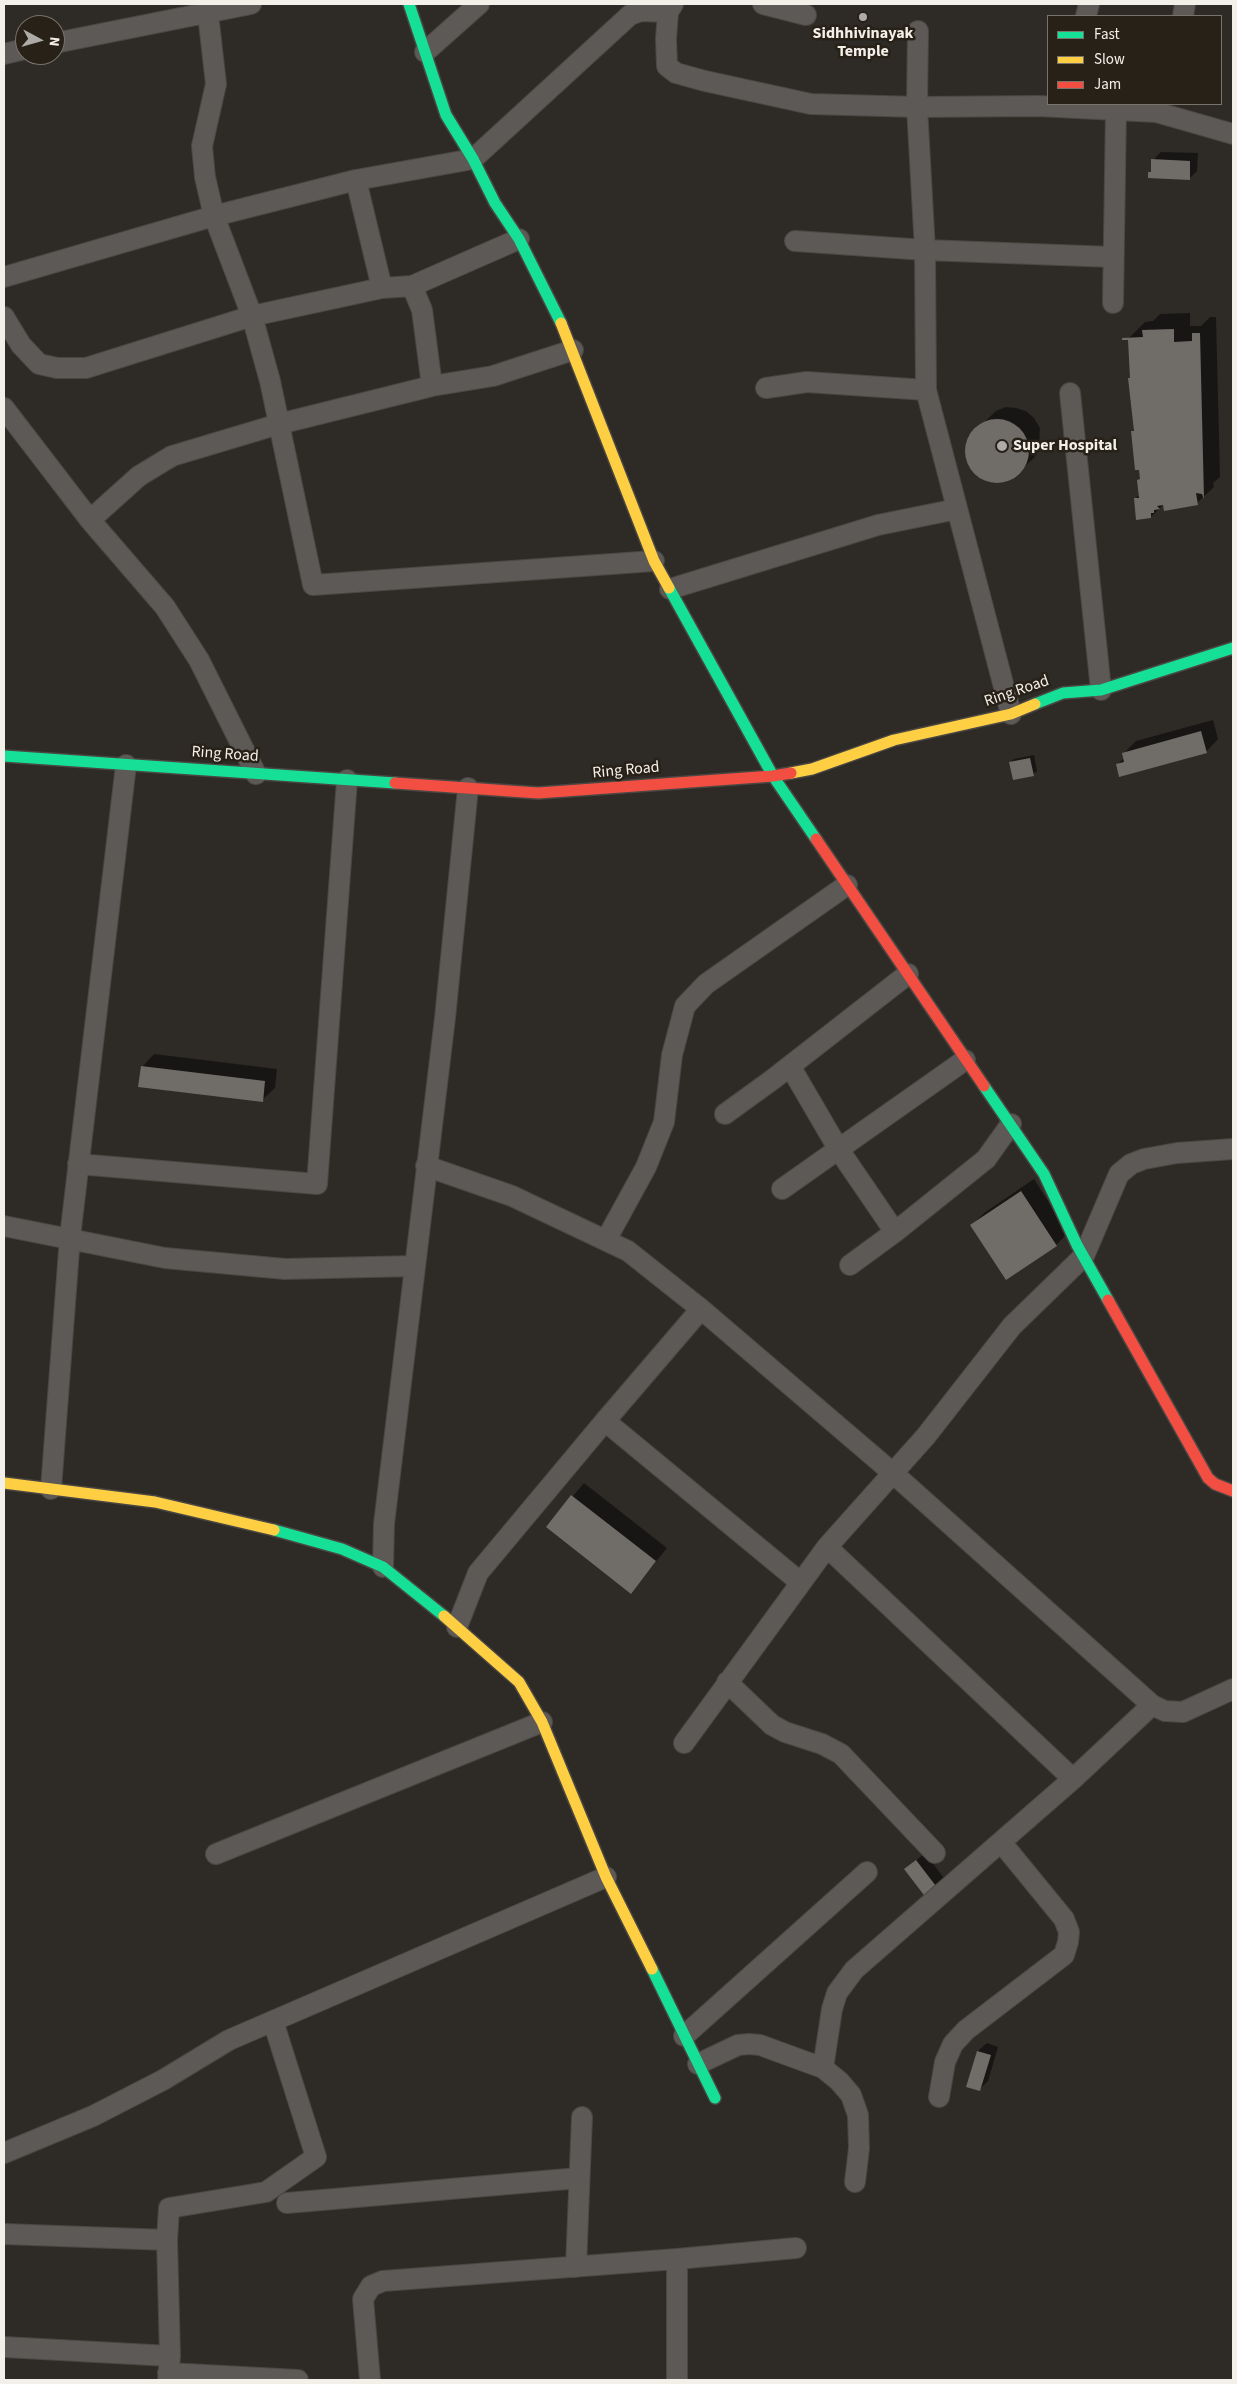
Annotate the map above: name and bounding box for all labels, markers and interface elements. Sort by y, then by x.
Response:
marker: Sidhhivinayak Temple [857,11,869,23]
north arrow [15,15,65,65]
legend [1047,15,1222,105]
place label: Sidhhivinayak Temple [813,24,913,62]
text: Fast [1094,24,1120,45]
text: N [43,36,64,47]
text: Slow [1094,49,1125,70]
text: Jam [1094,74,1121,95]
place label: Super Hospital [1013,436,1117,456]
marker: Super Hospital [995,439,1009,453]
street label: Ring Road [982,672,1052,712]
street label: Ring Road [191,743,259,767]
street label: Ring Road [592,758,660,784]

